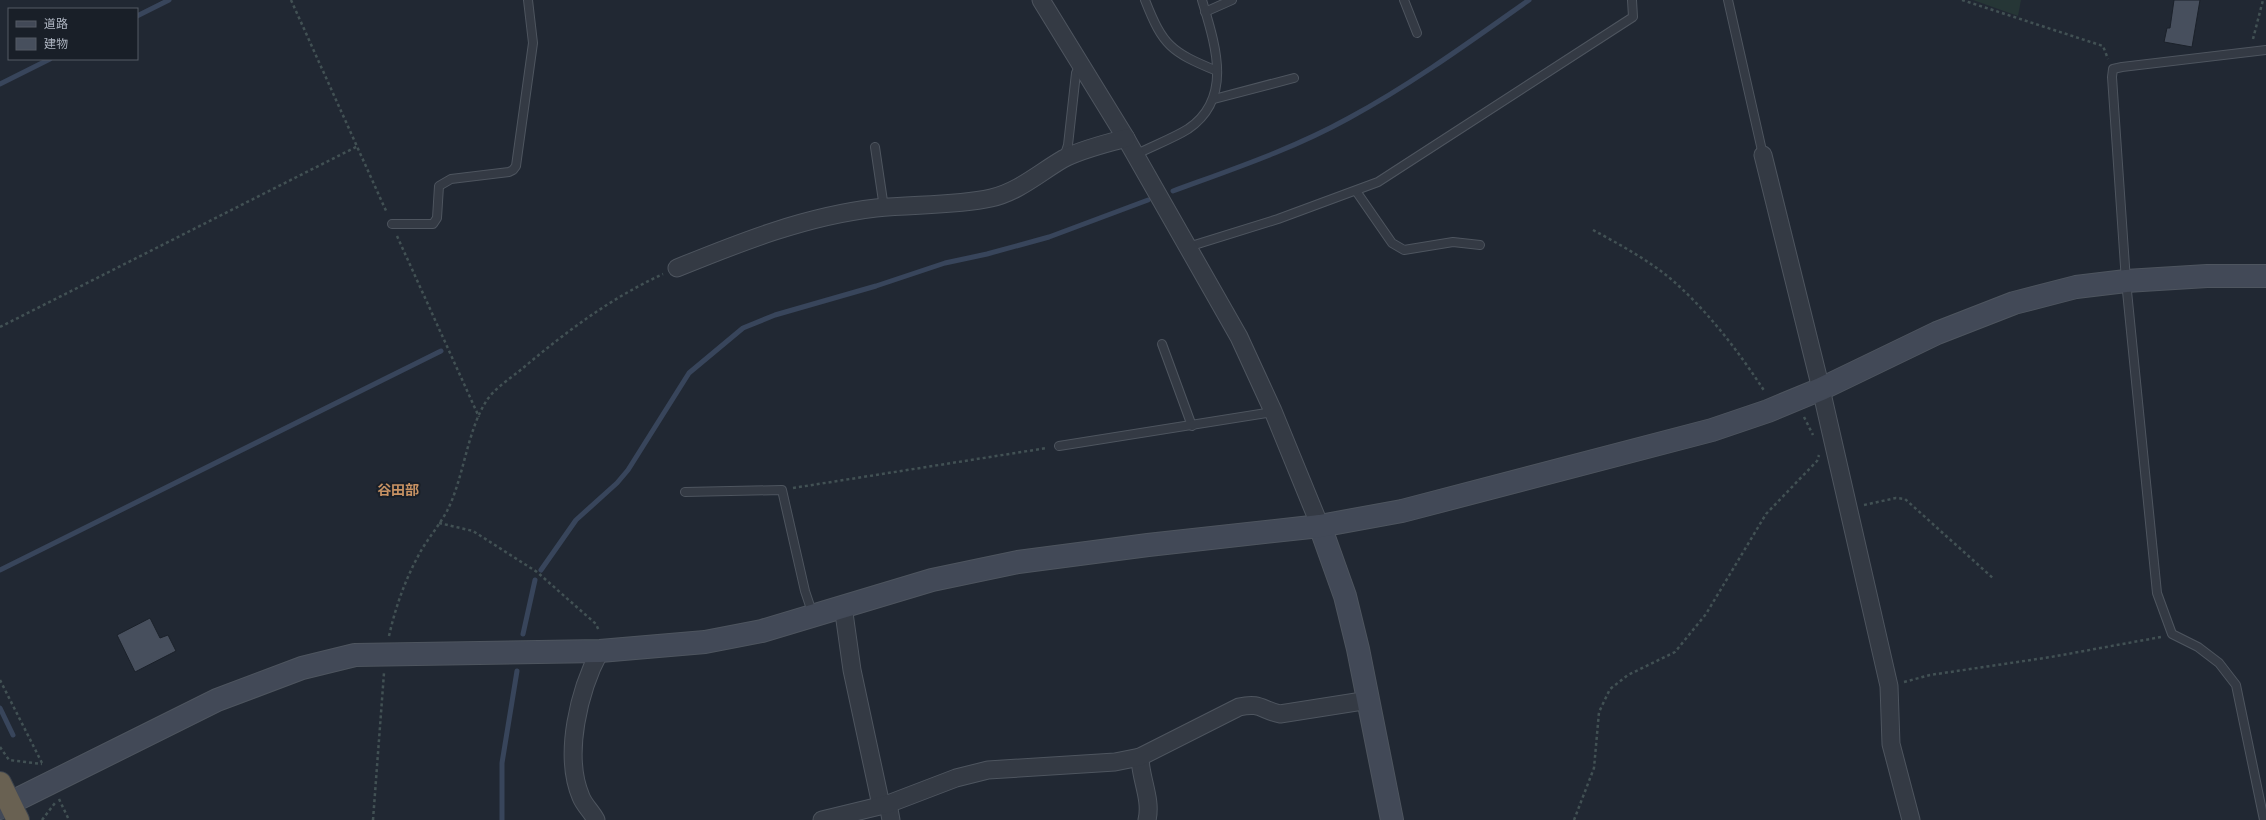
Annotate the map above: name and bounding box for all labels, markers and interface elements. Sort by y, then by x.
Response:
legend [8,8,138,60]
text: 道路 [44,15,68,32]
text: 建物 [44,35,68,52]
district label: 谷田部 [377,480,419,499]

